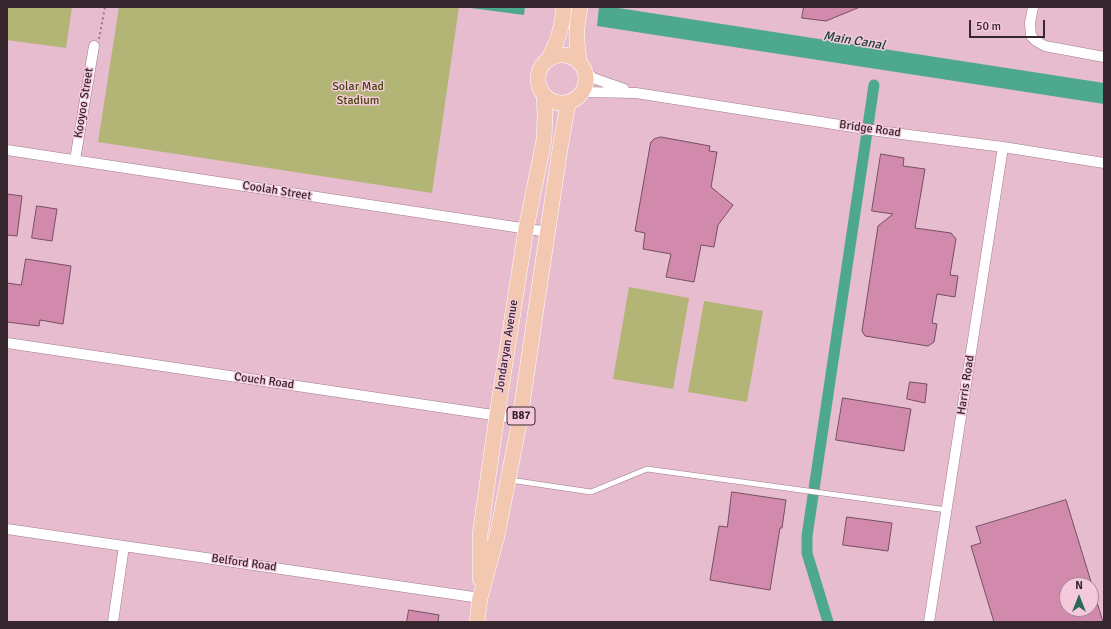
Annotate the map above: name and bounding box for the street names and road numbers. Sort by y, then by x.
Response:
street label: Kooyoo Street [71,67,97,139]
street label: Bridge Road [838,118,902,140]
street label: Coolah Street [241,178,313,204]
street label: Jondaryan Avenue [493,299,521,393]
street label: Harris Road [954,354,978,416]
street label: Couch Road [233,370,295,392]
road number: B87 [507,407,535,425]
street label: Belford Road [210,551,278,575]

